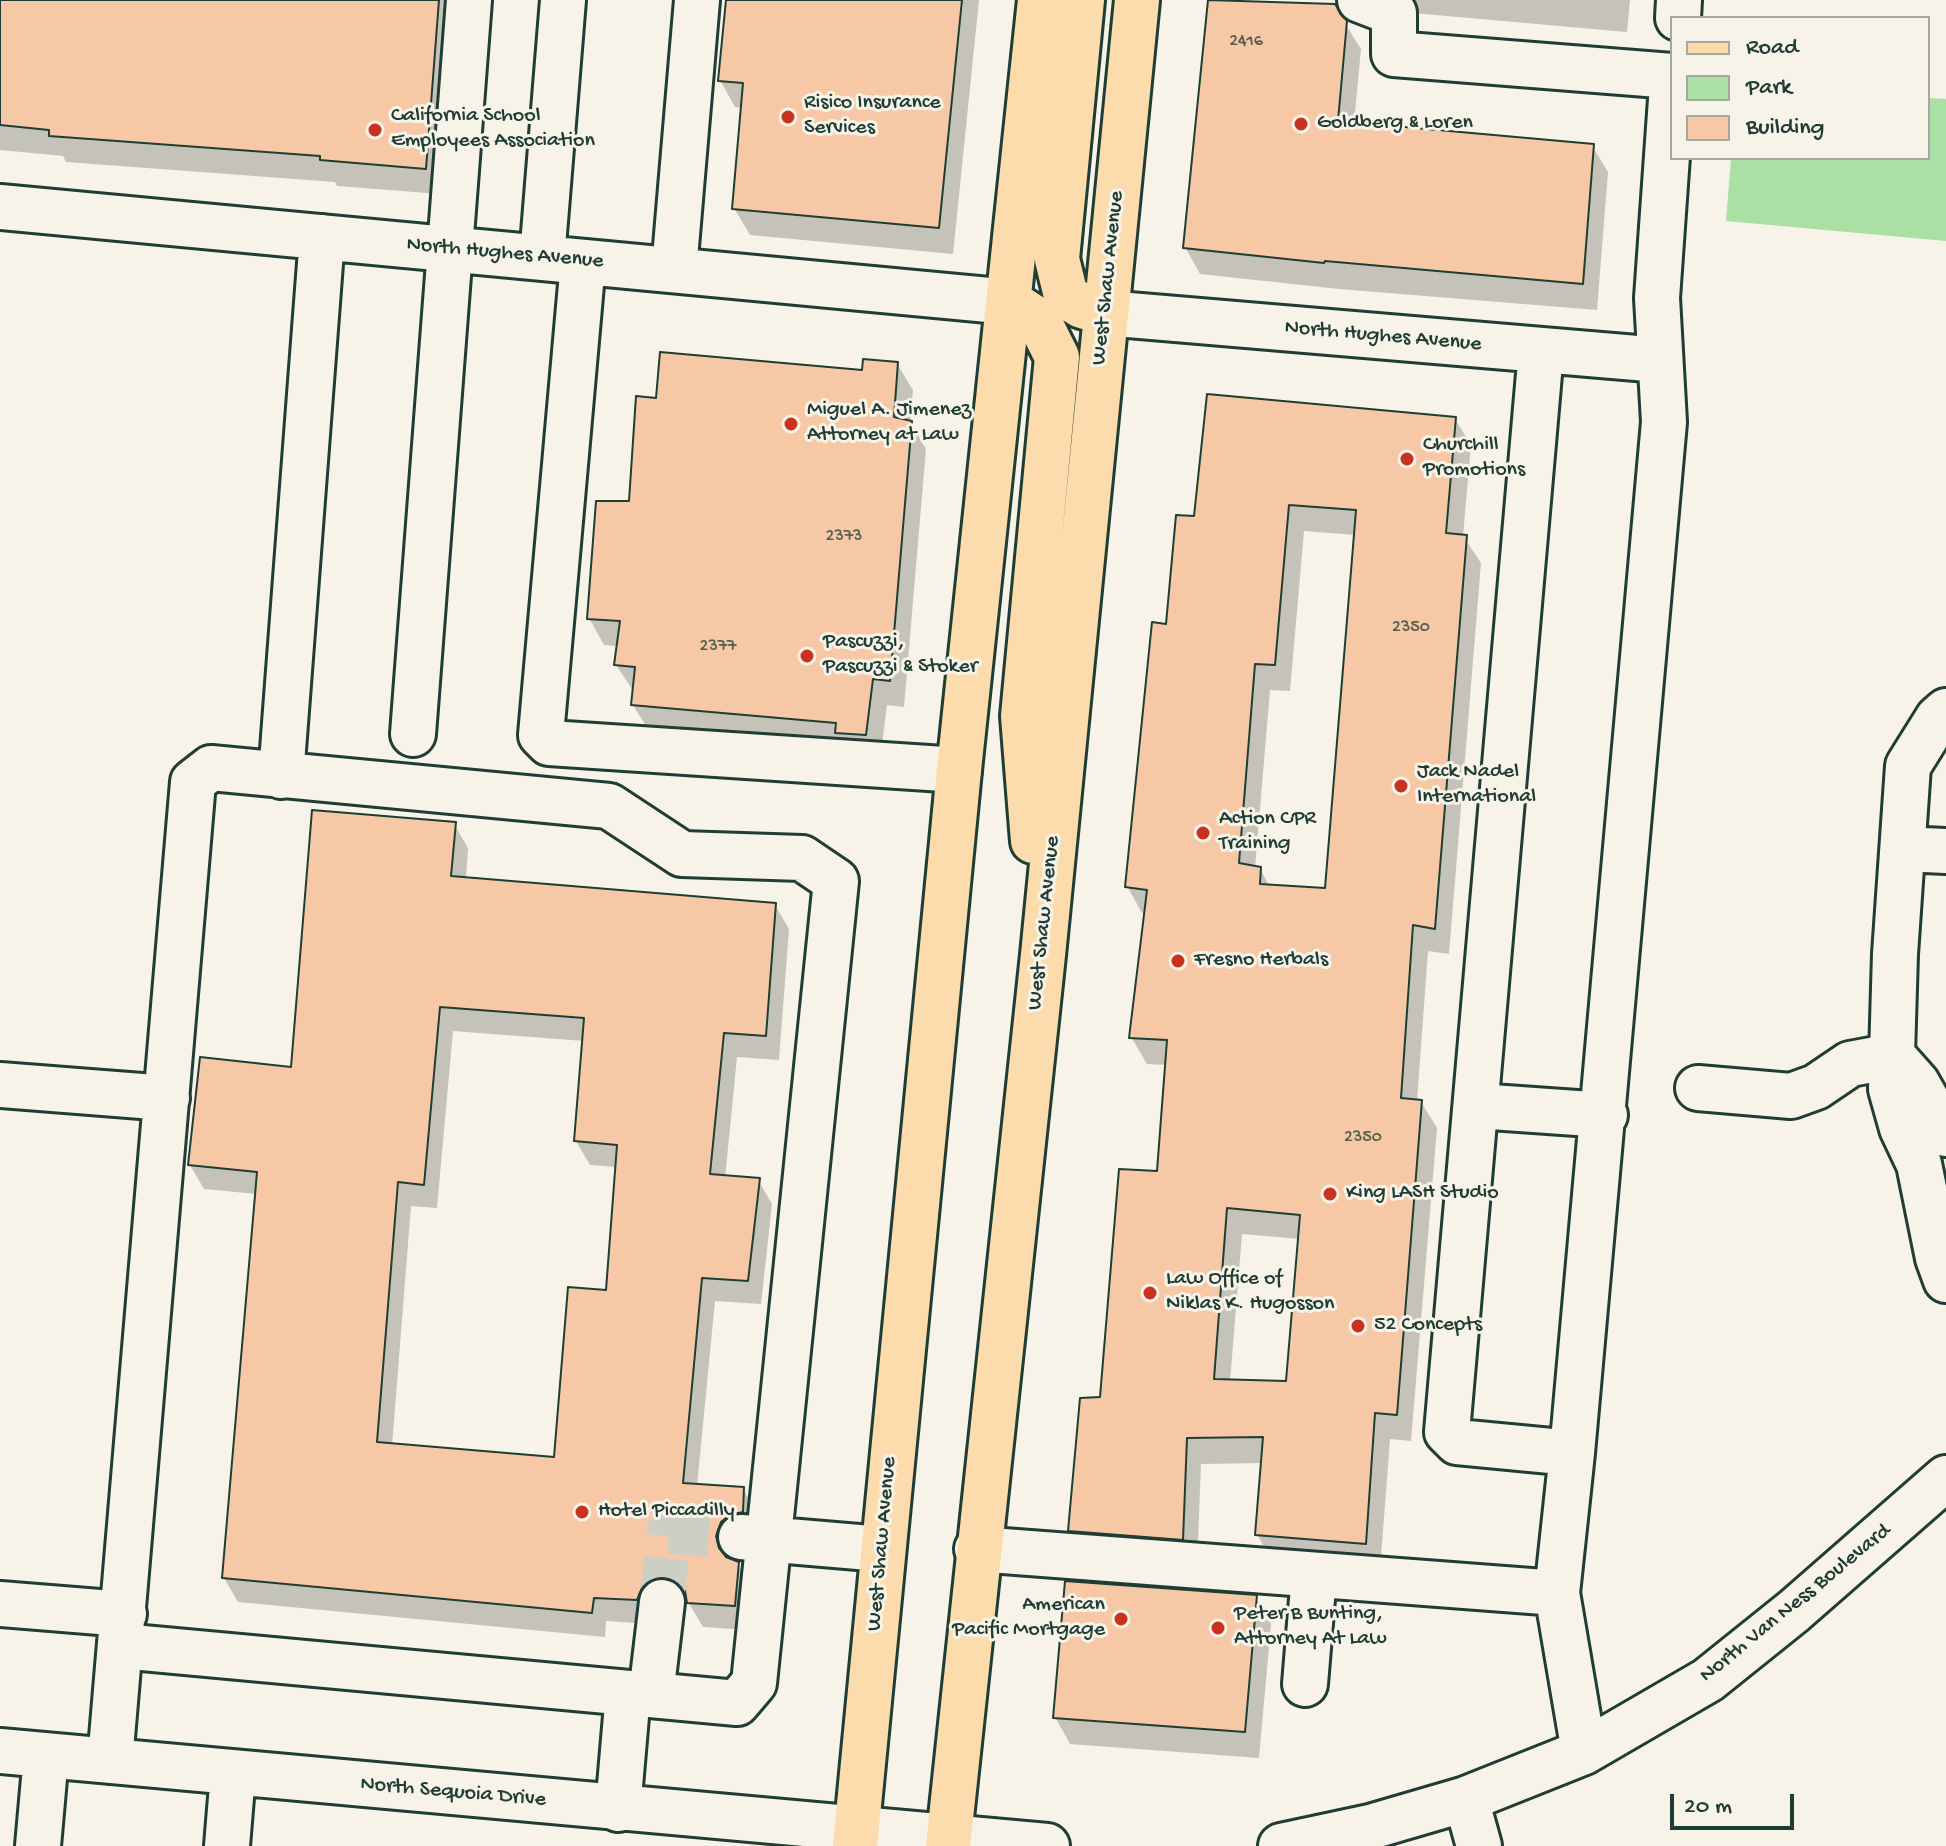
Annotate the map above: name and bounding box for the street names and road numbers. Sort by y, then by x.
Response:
street label: West Shaw Avenue [1087,190,1131,366]
street label: North Hughes Avenue [405,232,605,276]
street label: North Hughes Avenue [1283,315,1483,359]
street label: West Shaw Avenue [1023,835,1067,1011]
street label: West Shaw Avenue [862,1456,904,1632]
street label: North Van Ness Boulevard [1695,1519,1897,1689]
street label: North Sequoia Drive [359,1772,547,1814]

